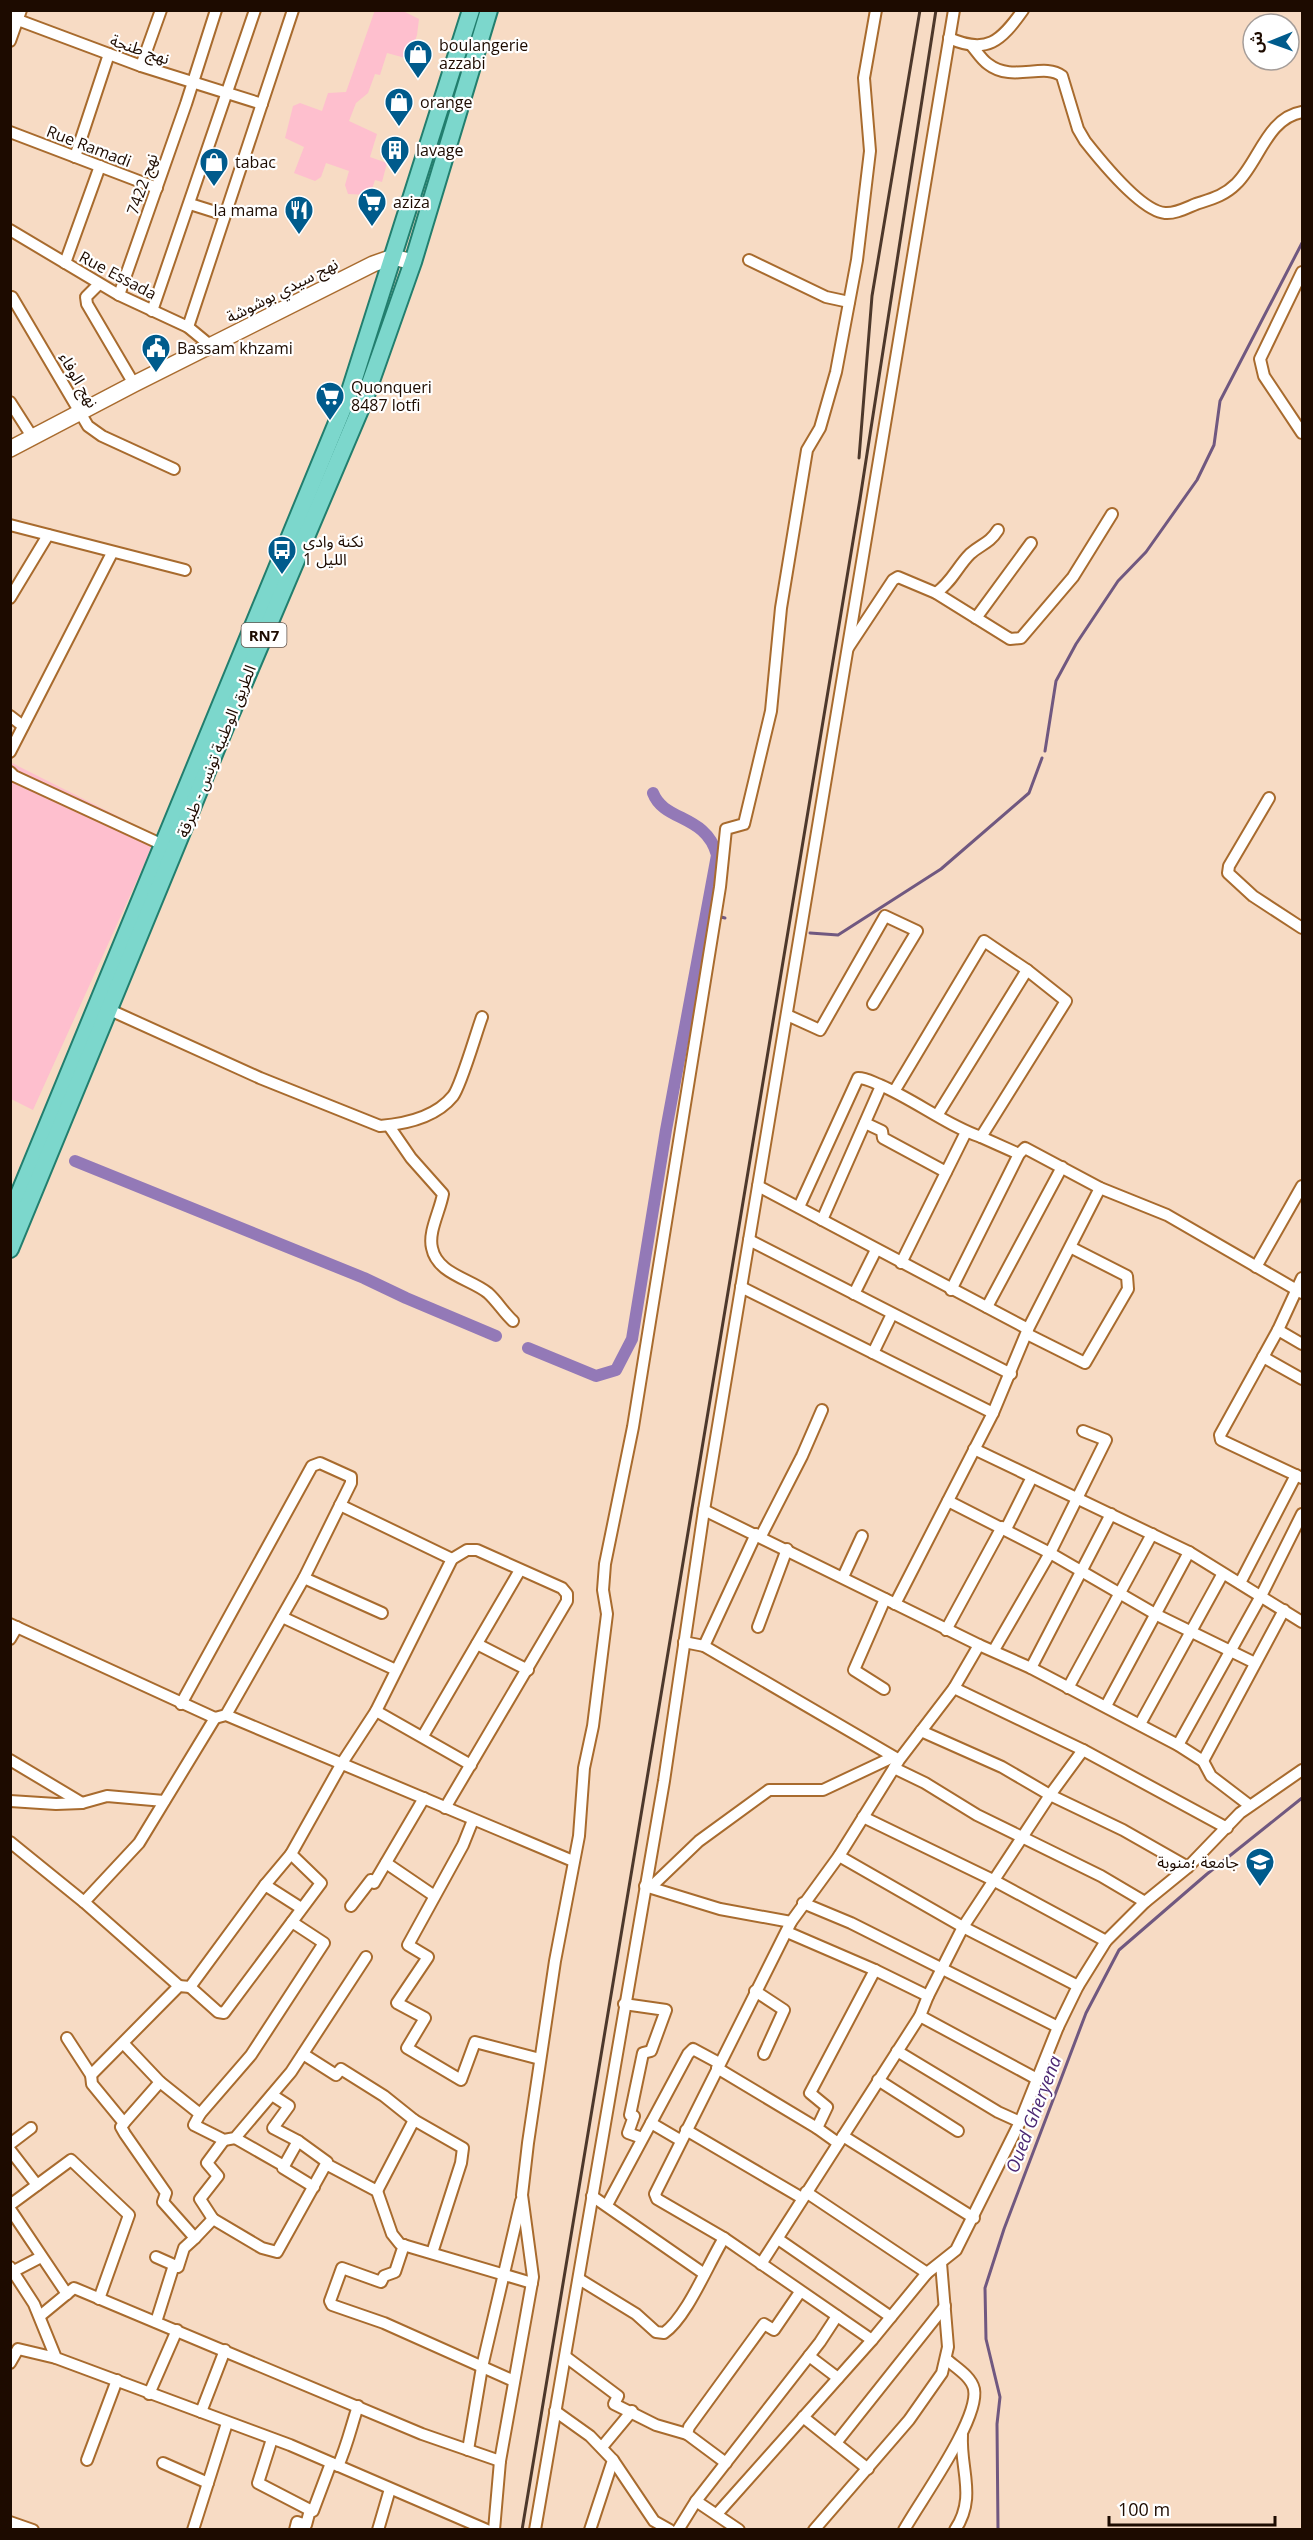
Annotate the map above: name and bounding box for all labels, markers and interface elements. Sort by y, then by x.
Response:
north arrow [1241,12,1301,72]
street label: نهج طنجة [107,29,173,71]
text: ش [1245,31,1267,53]
place label: boulangerie azzabi [439,34,528,74]
shop icon: boulangerie azzabi [402,38,434,80]
shop icon: orange [383,86,415,128]
place label: orange [420,91,473,113]
street label: Rue Ramadi [43,120,135,172]
building icon: lavage [379,134,411,176]
place label: lavage [416,139,464,161]
shop icon: tabac [198,146,230,188]
street label: نهج 7422 [121,150,165,218]
place label: tabac [235,151,276,173]
supermarket icon: aziza [356,186,388,228]
place label: aziza [393,191,430,213]
restaurant icon: la mama [283,194,315,236]
place label: la mama [214,199,278,221]
street label: Rue Essada [76,245,160,305]
street label: نهج سيدي بوشوشة [222,252,343,329]
public building icon: Bassam khzami [140,332,172,374]
place label: Bassam khzami [177,337,293,359]
street label: نهج الوفاء [53,348,104,413]
place label: Quonqueri 8487 lotfi [351,376,432,416]
supermarket icon: Quonqueri 8487 lotfi [314,380,346,422]
place label: نكنة وادى الليل 1 [303,530,364,570]
bus stop icon: نكنة وادى الليل 1 [266,534,298,576]
road number: RN7 [242,623,286,647]
street label: الطريق الوطنية تونس - طبرقة [171,661,261,841]
school or university icon: جامعة ؛منوبة [1244,1846,1276,1888]
place label: جامعة ؛منوبة [1157,1851,1239,1873]
water label: Oued Gheryena [1000,2052,1066,2176]
scale bar [1109,2489,1276,2527]
text: 100 m [1118,2497,1170,2521]

